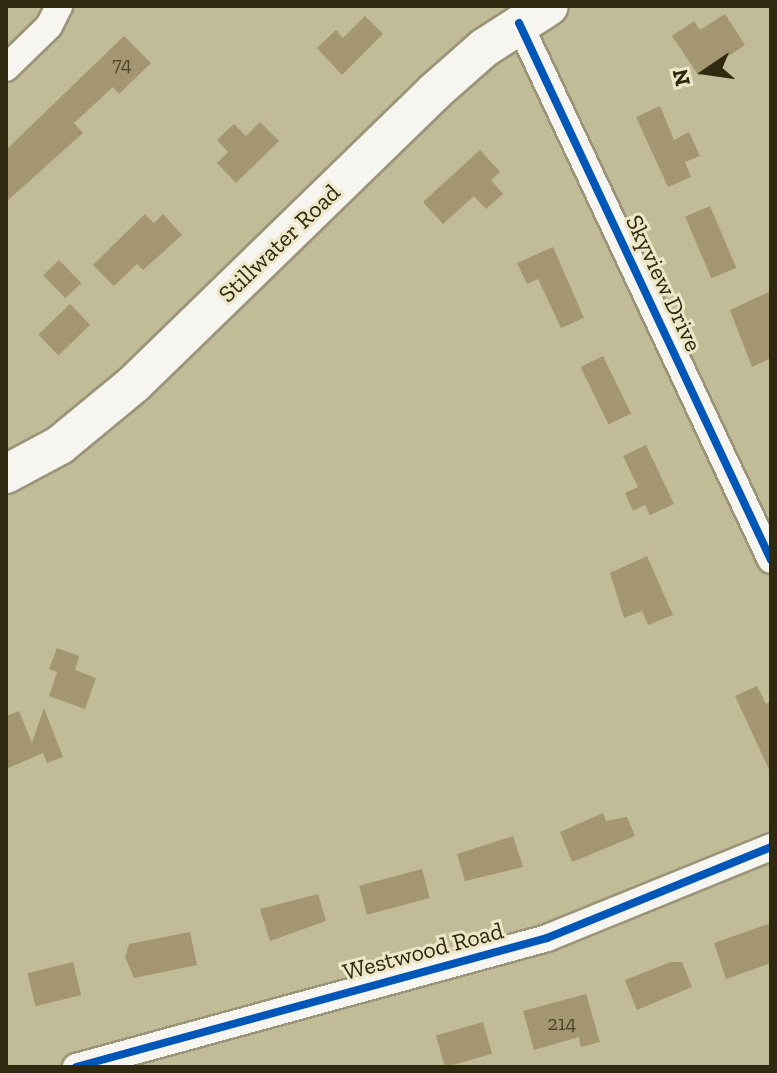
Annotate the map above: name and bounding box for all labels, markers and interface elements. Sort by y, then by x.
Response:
north arrow [665,32,745,112]
house number: 74 [112,52,132,76]
text: N [666,66,696,89]
street label: Stillwater Road [212,178,346,308]
street label: Skyview Drive [620,210,708,356]
street label: Westwood Road [340,916,506,986]
house number: 214 [548,1011,576,1035]

